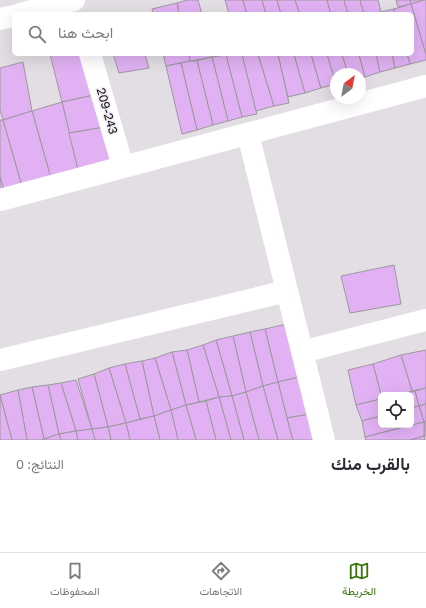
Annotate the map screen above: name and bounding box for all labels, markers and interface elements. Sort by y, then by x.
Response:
search box [12,12,414,56]
icon: search [26,23,48,45]
text: ابحث هنا [58,23,113,41]
north arrow [330,68,366,104]
street label: 209-243 [94,86,121,136]
map controls [378,392,414,428]
button: locate [378,392,414,428]
text: بالقرب منك [331,453,410,474]
text: النتائج: 0 [16,456,64,472]
tab: المحفوظات [50,560,100,601]
tab: الاتجاهات [199,560,242,601]
tab: الخريطة [342,560,376,601]

